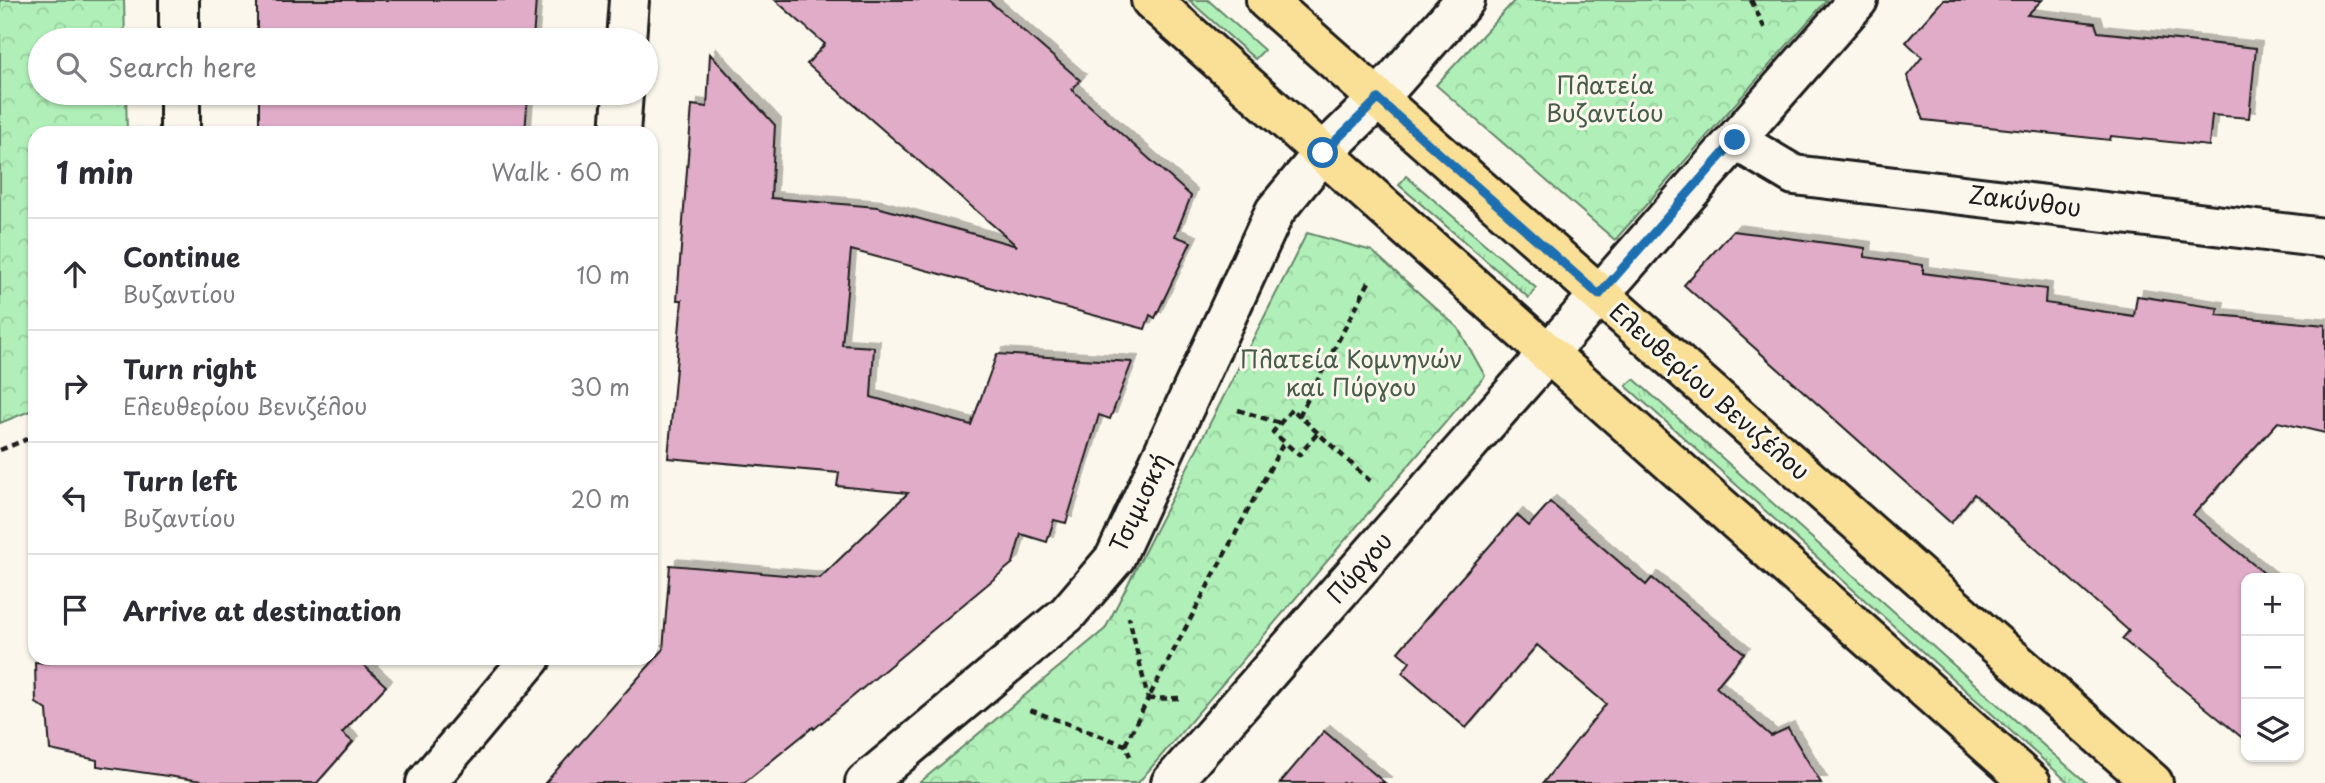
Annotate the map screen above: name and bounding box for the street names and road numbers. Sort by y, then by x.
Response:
street label: Ζακύνθου [1967,175,2084,225]
street label: Ελευθερίου Βενιζέλου [1602,293,1818,488]
street label: Τσιμισκή [1099,446,1177,558]
street label: Πύργου [1317,523,1400,610]

